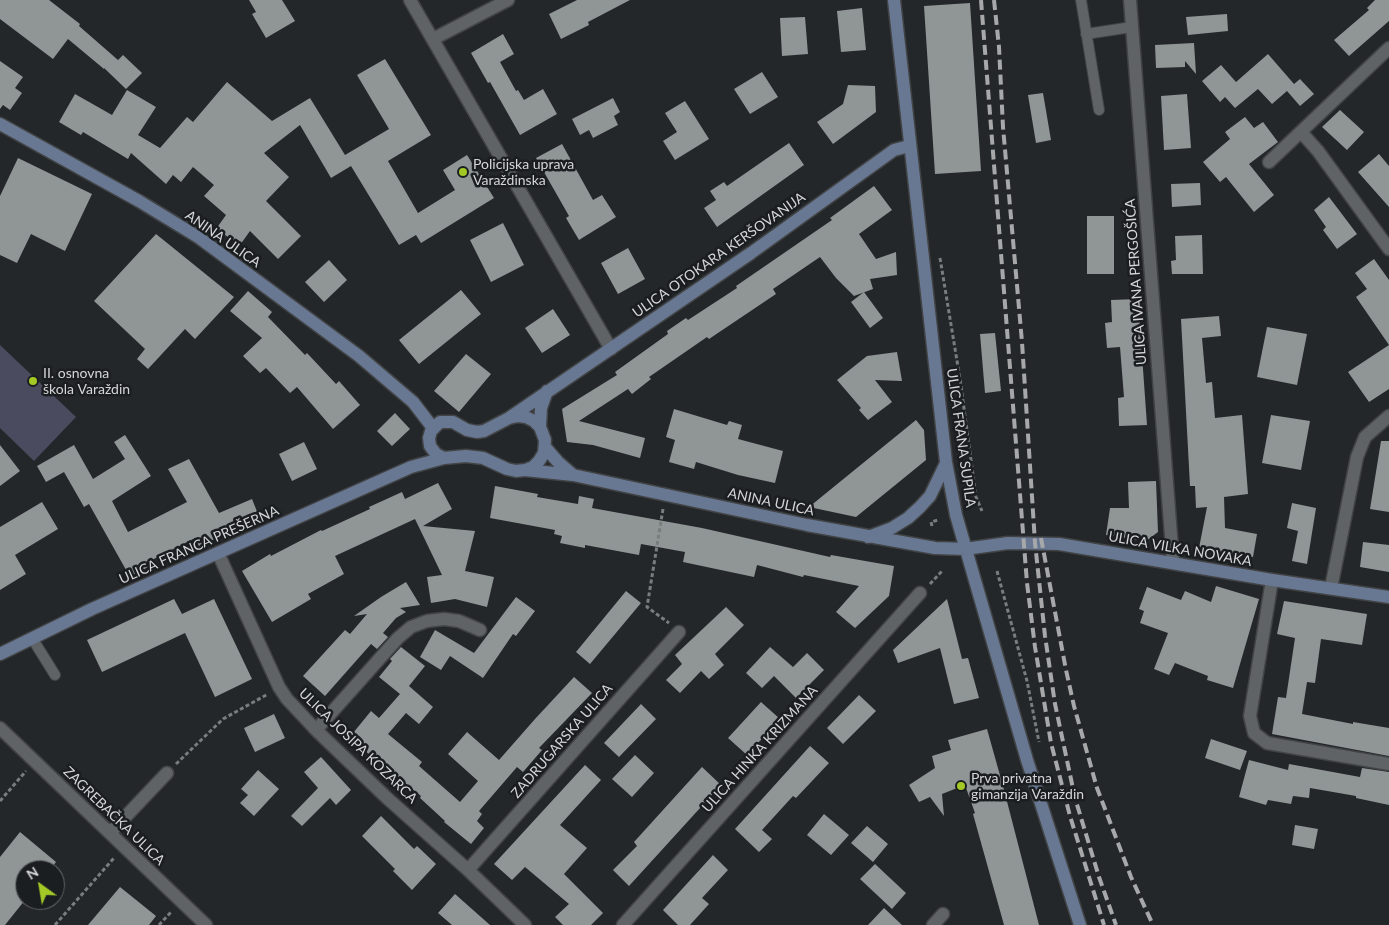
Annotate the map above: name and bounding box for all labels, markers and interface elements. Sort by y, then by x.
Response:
place label: Policijska uprava Varaždinska [473,156,574,188]
marker: Policijska uprava Varaždinska [457,166,469,178]
street label: ULICA OTOKARA KERŠOVANIJA [629,189,809,321]
street label: ULICA IVANA PERGOŠIĆA [1122,198,1150,366]
street label: ANINA ULICA [182,207,264,271]
place label: II. osnovna škola Varaždin [43,365,130,398]
street label: ULICA FRANA SUPILA [943,367,979,509]
marker: II. osnovna škola Varaždin [27,375,39,387]
street label: ANINA ULICA [726,485,816,519]
street label: ULICA FRANCA PREŠERNA [117,502,281,588]
street label: ULICA VILKA NOVAKA [1107,528,1253,570]
street label: ZADRUGARSKA ULICA [508,680,616,802]
street label: ULICA HINKA KRIZMANA [699,682,821,816]
street label: ULICA JOSIPA KOZARCA [295,685,421,807]
street label: ZAGREBAČKA ULICA [60,763,168,869]
place label: Prva privatna gimanzija Varaždin [971,770,1084,802]
marker: Prva privatna gimanzija Varaždin [955,780,967,792]
north arrow [15,860,65,910]
text: N [23,863,41,883]

